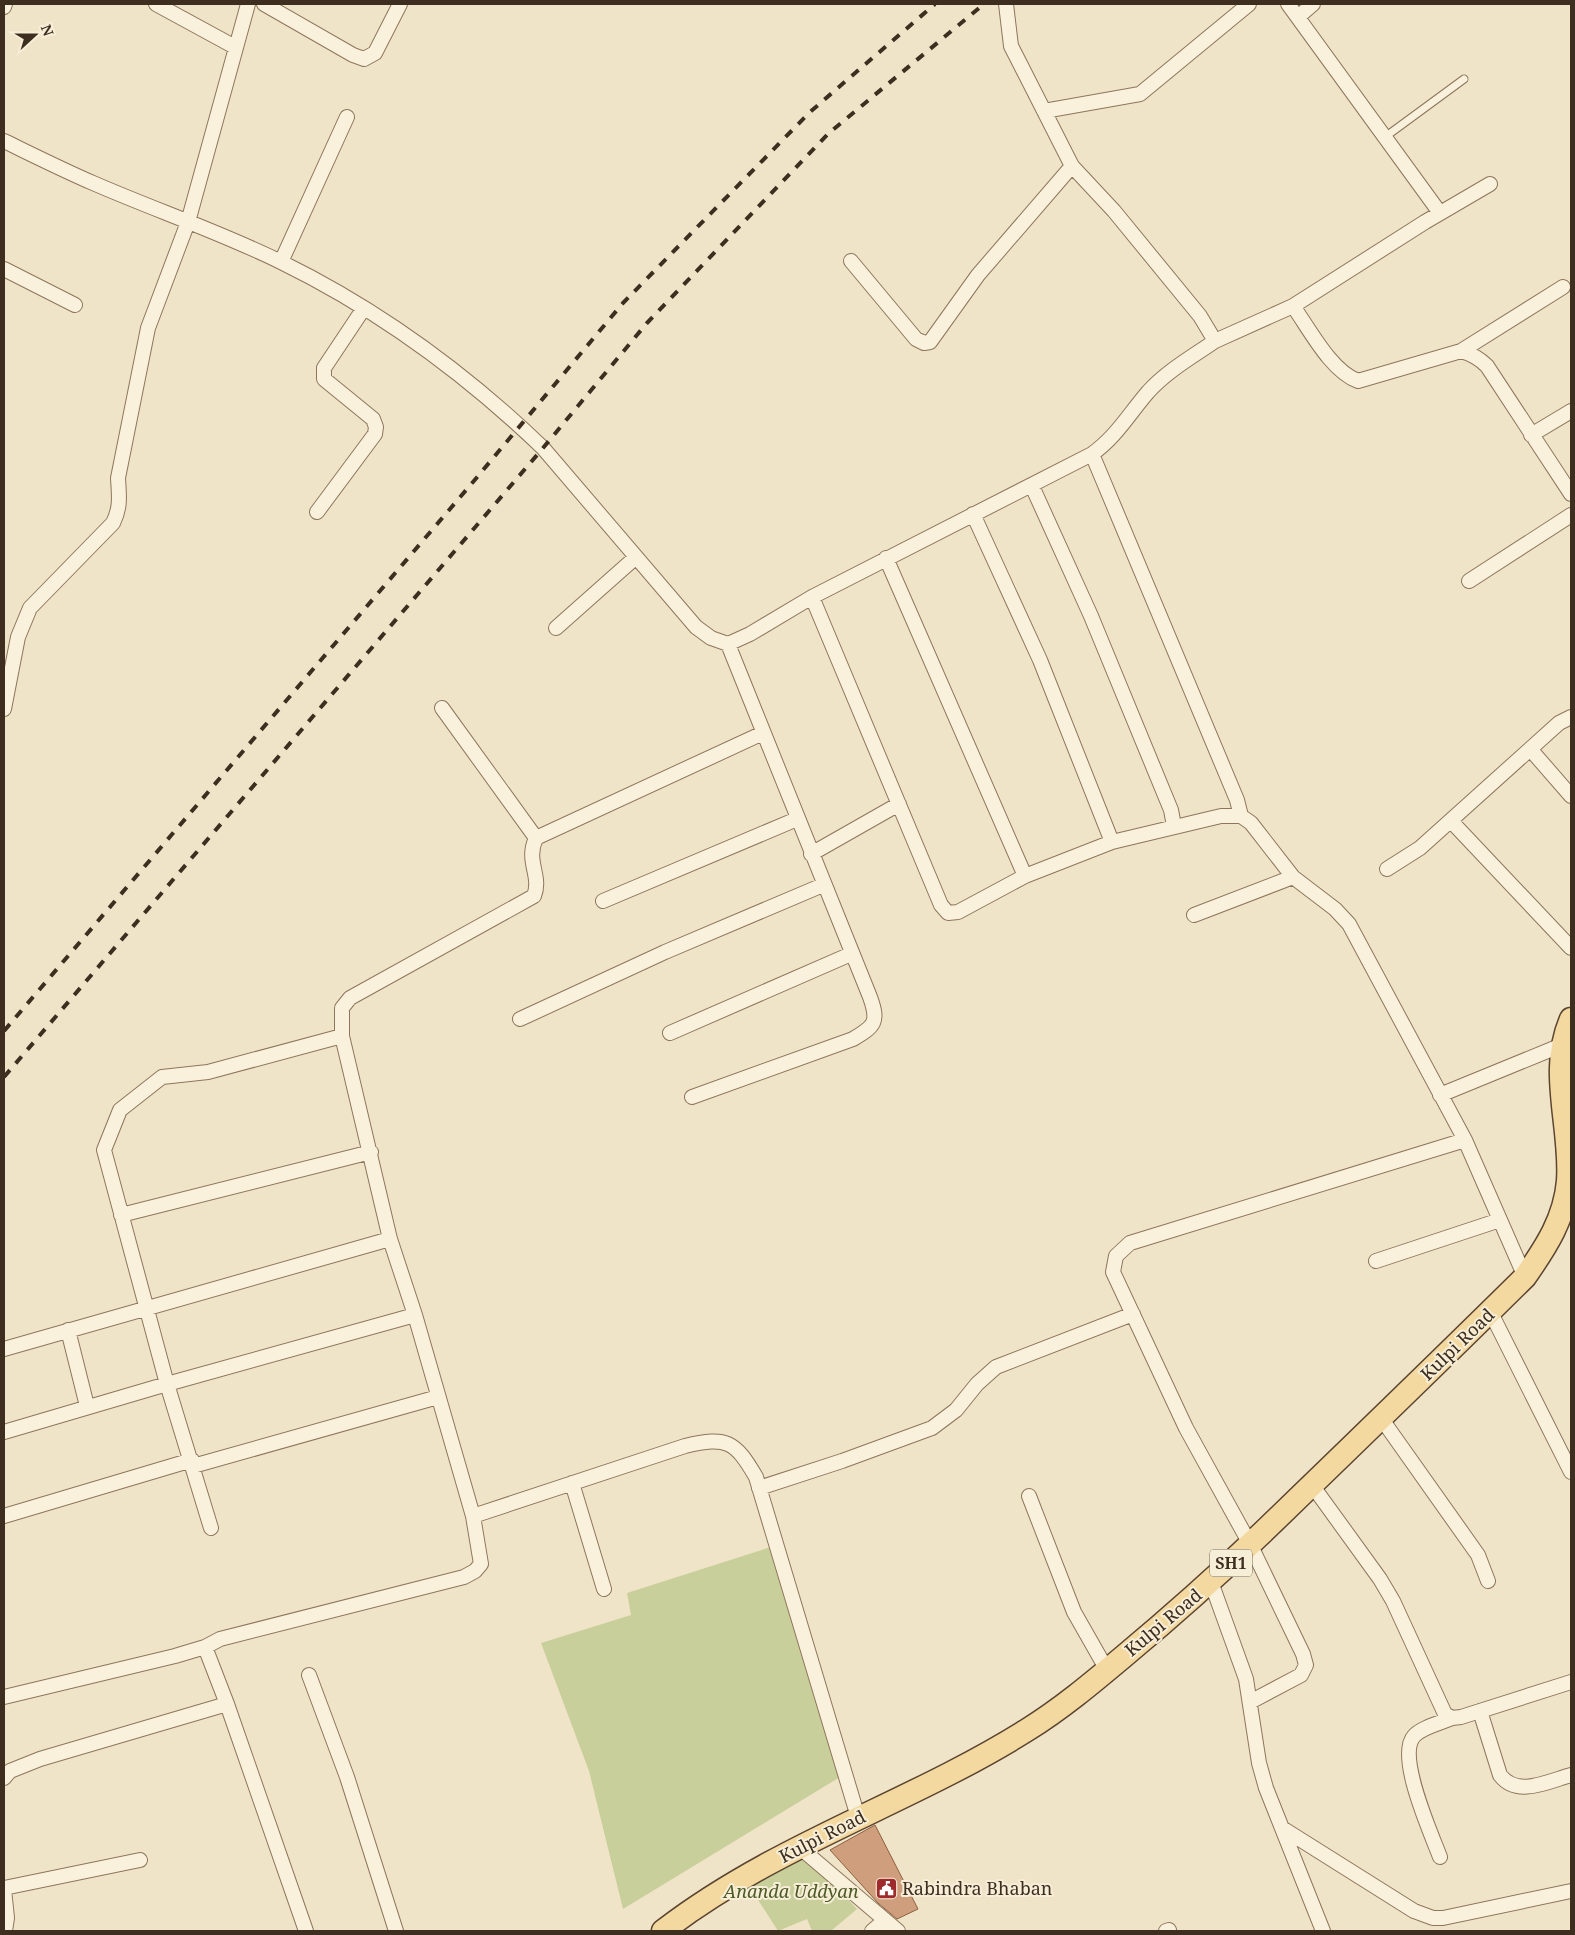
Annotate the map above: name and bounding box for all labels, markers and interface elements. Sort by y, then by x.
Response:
north arrow [10,10,60,60]
text: N [37,22,58,39]
street label: Kulpi Road [1415,1303,1499,1385]
road number: SH1 [1210,1550,1252,1576]
street label: Kulpi Road [1119,1583,1207,1661]
street label: Kulpi Road [775,1804,869,1868]
public building icon: Rabindra Bhaban [874,1876,898,1900]
place label: Rabindra Bhaban [902,1876,1053,1900]
park label: Ananda Uddyan [722,1879,859,1903]

